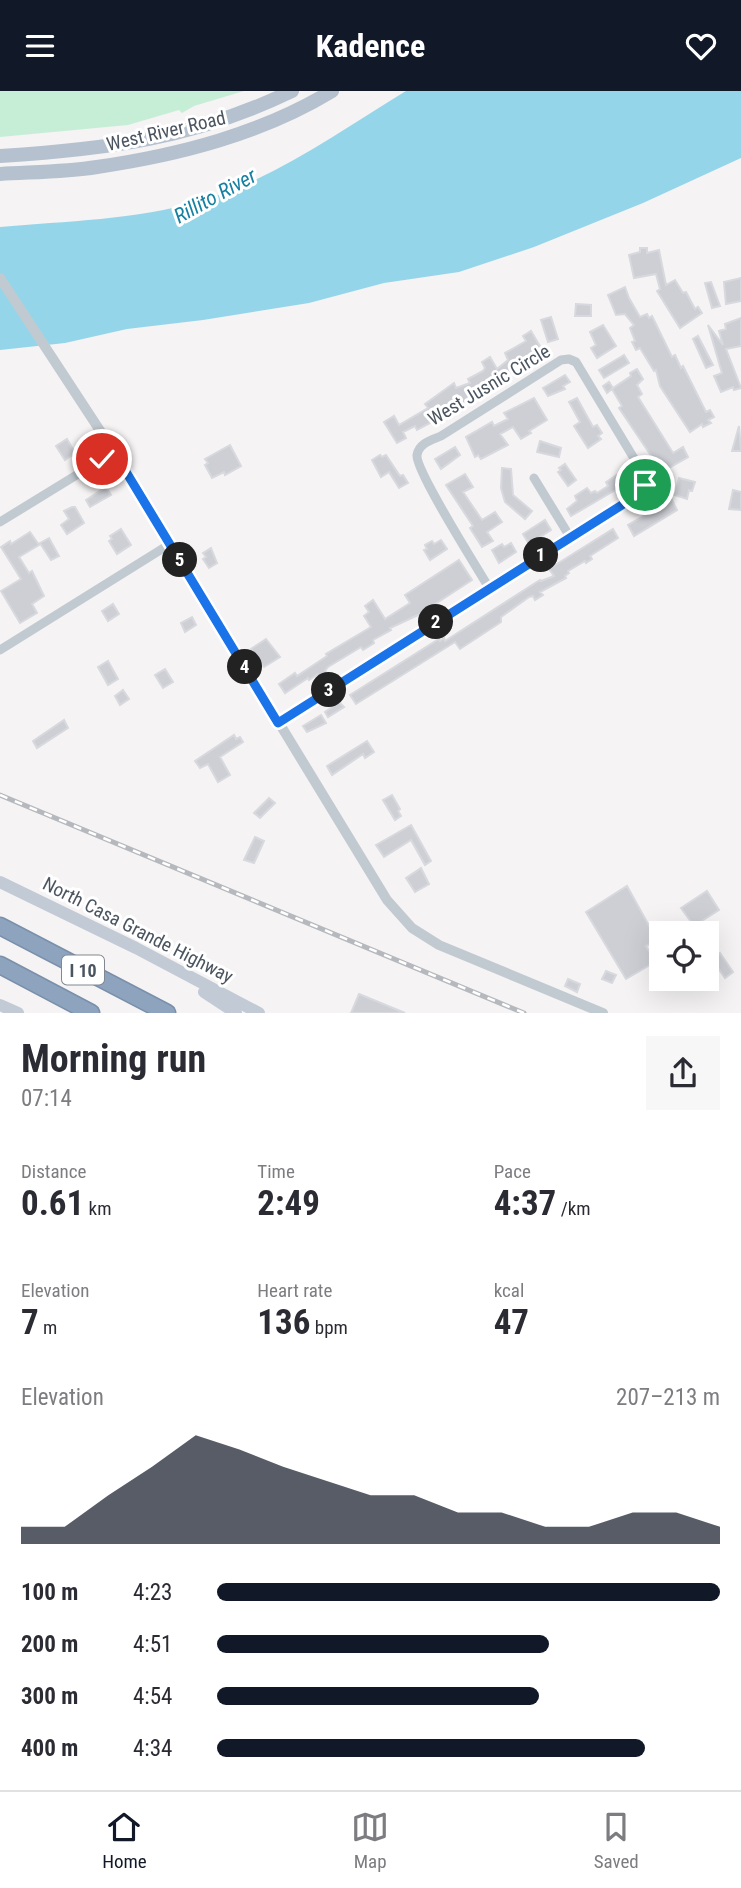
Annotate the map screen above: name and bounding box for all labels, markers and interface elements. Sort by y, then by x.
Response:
icon: menu [21,27,59,65]
text: Kadence [316,27,425,65]
icon: heart [682,27,720,65]
street label: West River Road [104,106,228,156]
water label: Rillito River [170,163,261,228]
street label: West Jusnic Circle [424,339,554,430]
pin [72,429,132,489]
icon: check [83,440,121,478]
pin [615,455,675,515]
icon: arrive [626,466,664,504]
pin: 1 [524,538,558,573]
pin: 5 [162,543,198,577]
text: 1 [536,543,545,566]
text: 5 [175,548,184,571]
pin: 2 [418,605,453,639]
text: 2 [431,610,440,633]
pin: 4 [228,649,262,685]
text: 4 [240,655,249,678]
pin: 3 [312,673,346,707]
text: 3 [324,678,333,701]
street label: North Casa Grande Highway [39,872,237,988]
map controls [649,921,719,991]
button: locate [649,921,719,991]
road number: I 10 [62,955,104,985]
button: share [646,1036,720,1110]
text: Morning run [21,1037,206,1081]
text: 07:14 [21,1085,72,1112]
text: Distance [21,1160,86,1183]
text: Time [257,1160,295,1183]
text: Pace [494,1160,531,1183]
text: 0.61 [21,1183,84,1224]
text: 2:49 [257,1183,320,1224]
text: 4:37 [494,1183,556,1224]
text: km [84,1197,111,1220]
text: /km [556,1197,591,1220]
text: Elevation [21,1279,89,1302]
text: Heart rate [257,1279,332,1302]
text: kcal [494,1279,524,1302]
text: 7 [21,1302,39,1343]
text: 136 [257,1302,310,1343]
text: 47 [494,1302,529,1343]
text: m [39,1316,57,1339]
text: bpm [310,1316,348,1339]
text: Elevation [21,1384,104,1411]
text: 207–213 m [616,1384,720,1411]
text: 100 m [21,1579,78,1606]
text: 4:23 [133,1579,172,1606]
text: 200 m [21,1631,78,1658]
text: 4:51 [133,1631,172,1658]
text: 300 m [21,1683,78,1710]
text: 4:54 [133,1683,172,1710]
text: 400 m [21,1735,78,1762]
text: 4:34 [133,1735,172,1762]
tab: Home [102,1808,147,1873]
tab: Map [351,1808,389,1873]
tab: Saved [594,1808,639,1873]

